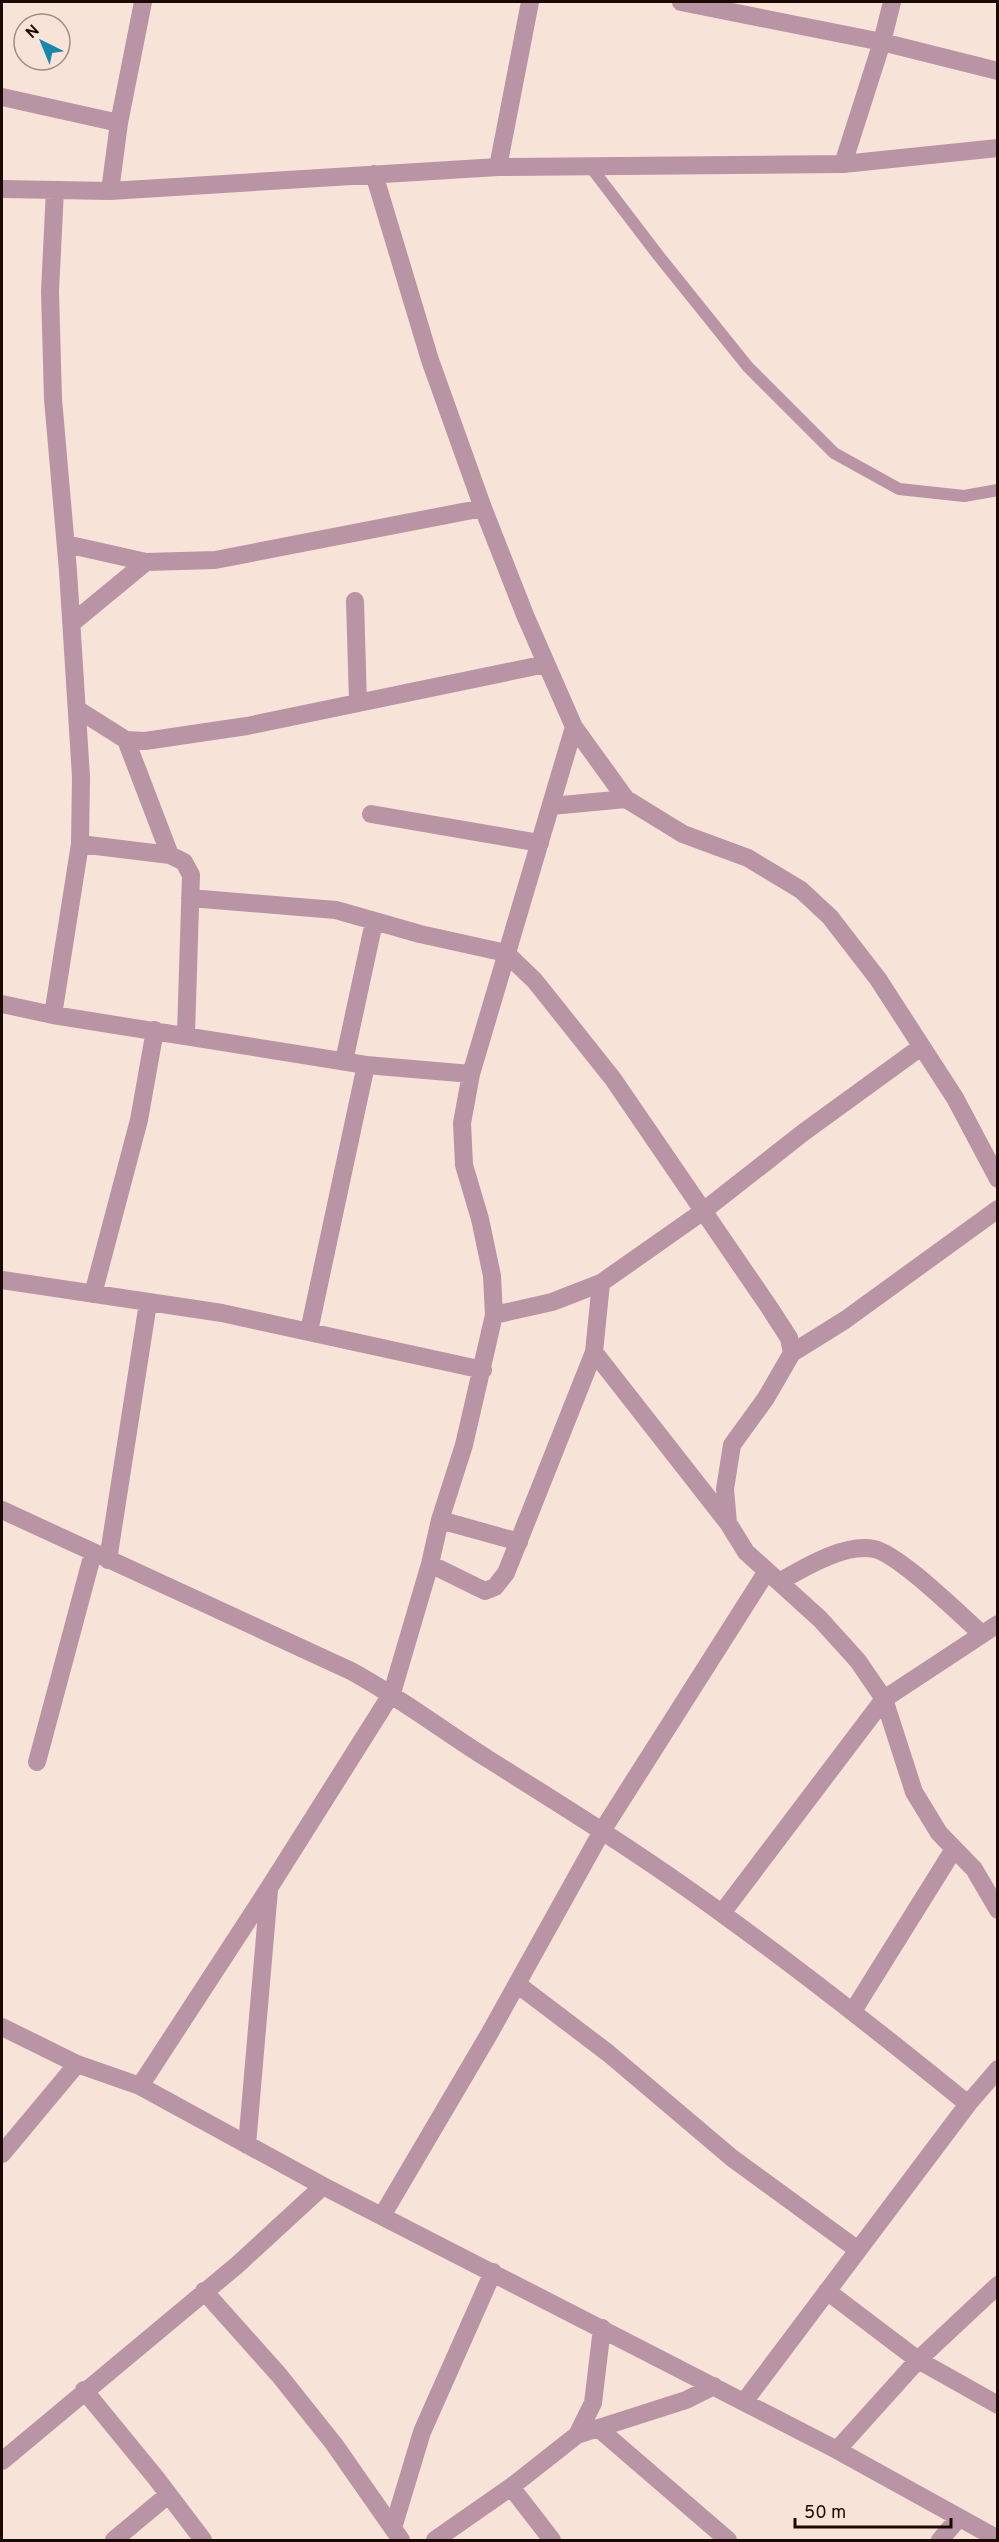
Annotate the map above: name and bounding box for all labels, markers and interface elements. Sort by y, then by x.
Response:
north arrow [12,12,72,72]
text: N [22,21,44,44]
scale bar [795,2491,951,2529]
text: 50 m [804,2502,846,2525]

